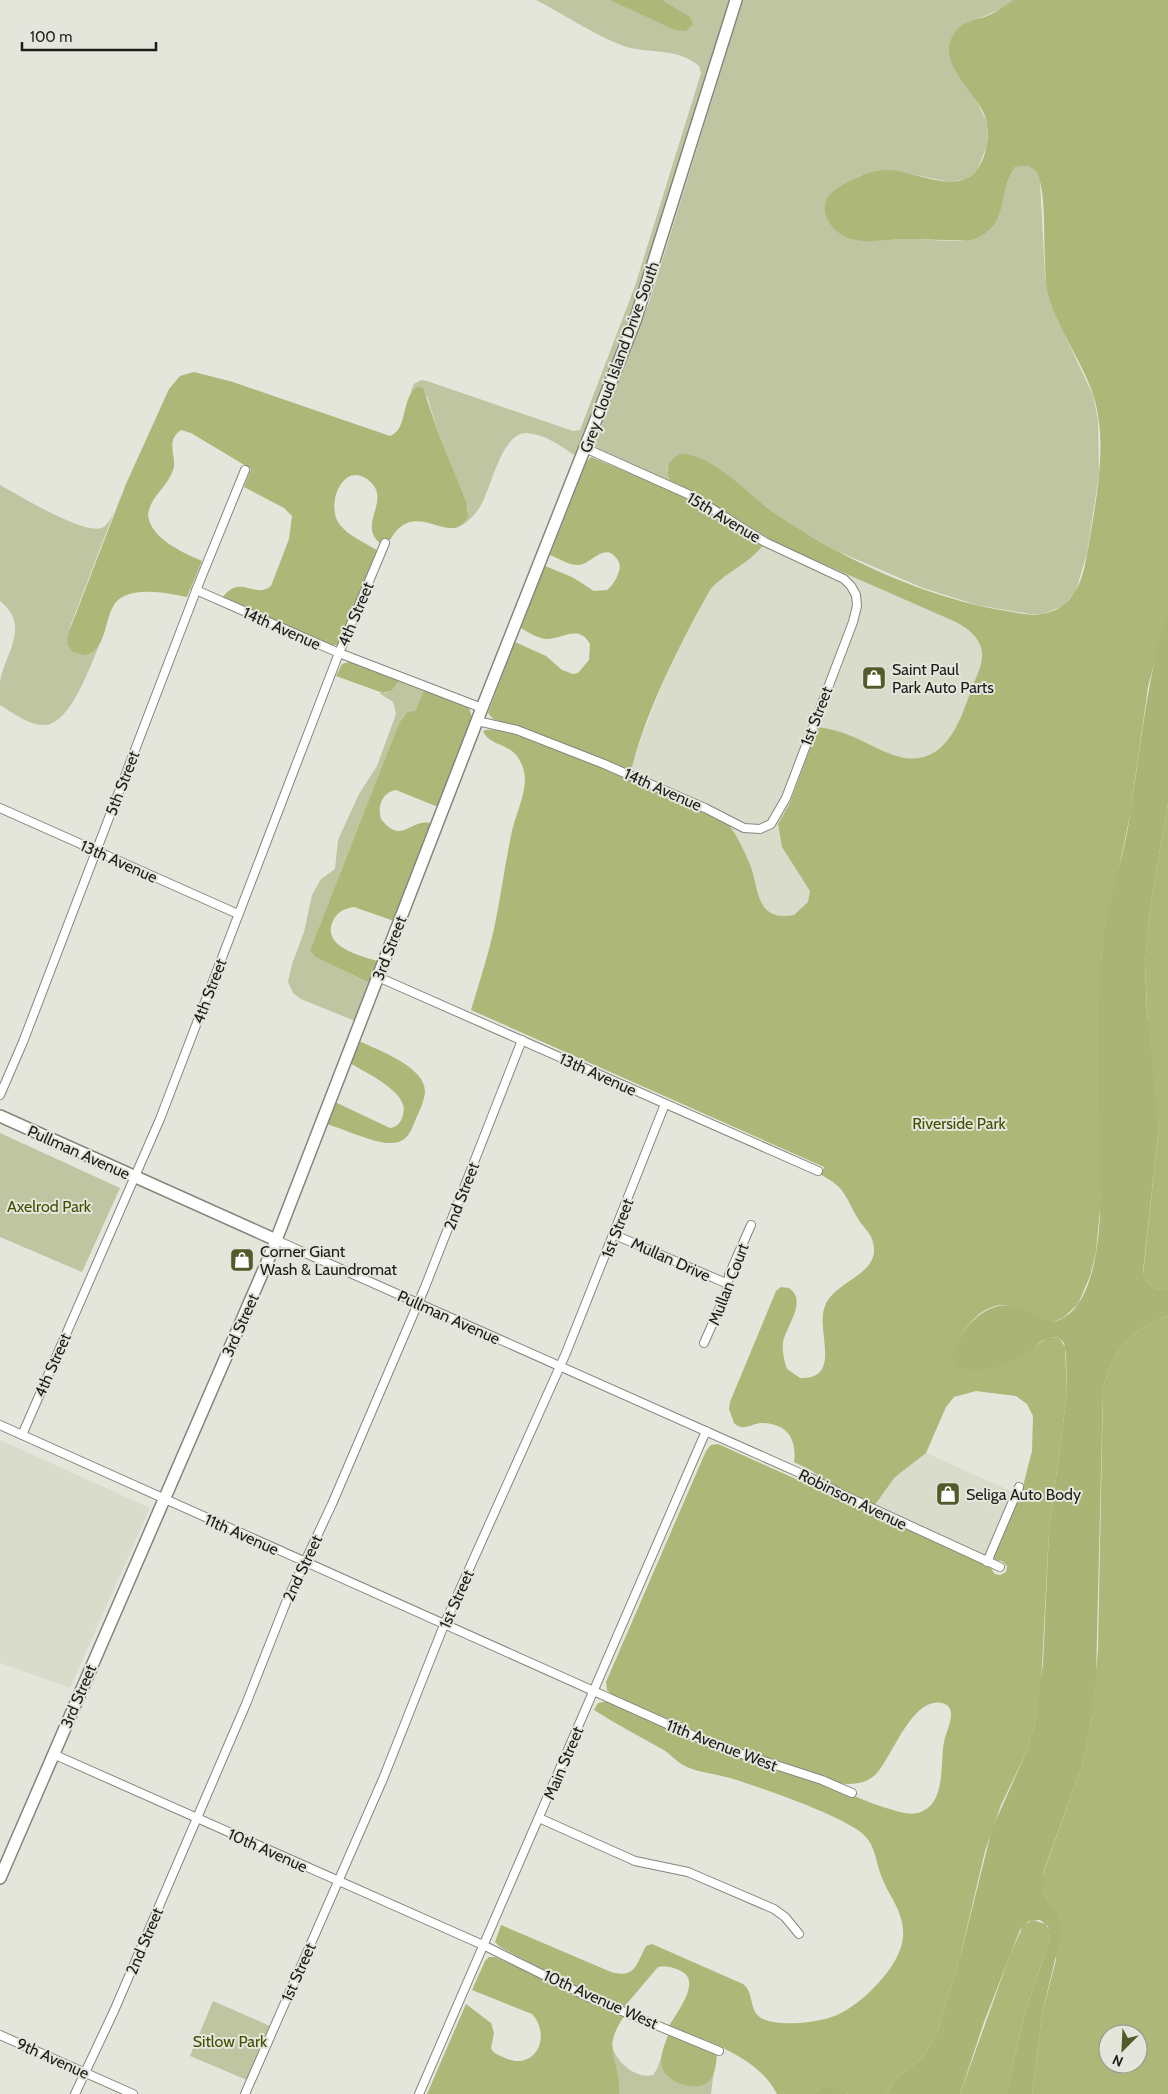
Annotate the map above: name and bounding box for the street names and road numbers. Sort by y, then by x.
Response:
street label: Grey Cloud Island Drive South [576,259,663,455]
street label: 15th Avenue [684,488,764,547]
street label: 4th Street [333,579,378,649]
street label: 14th Avenue [240,603,324,654]
street label: 1st Street [796,683,837,749]
street label: 5th Street [102,748,144,818]
street label: 14th Avenue [621,764,705,815]
street label: 13th Avenue [77,836,160,887]
street label: 3rd Street [369,913,411,983]
street label: 4th Street [188,955,231,1026]
street label: 13th Avenue [556,1049,639,1100]
street label: Pullman Avenue [25,1121,133,1184]
street label: 2nd Street [440,1159,483,1233]
street label: 1st Street [597,1195,638,1261]
street label: Mullan Drive [628,1234,713,1285]
street label: Mullan Court [704,1240,753,1328]
street label: Pullman Avenue [395,1286,503,1349]
street label: 3rd Street [218,1290,263,1360]
street label: 4th Street [30,1330,75,1400]
street label: Robinson Avenue [796,1465,910,1534]
street label: 11th Avenue [202,1510,282,1559]
street label: 2nd Street [279,1532,326,1604]
street label: 1st Street [435,1566,478,1631]
street label: 3rd Street [57,1661,101,1731]
street label: 11th Avenue West [664,1716,780,1776]
street label: Main Street [540,1723,588,1803]
street label: 10th Avenue [225,1825,310,1876]
street label: 2nd Street [122,1904,167,1978]
street label: 1st Street [277,1939,320,2004]
street label: 10th Avenue West [541,1966,661,2033]
street label: 9th Avenue [14,2034,92,2083]

